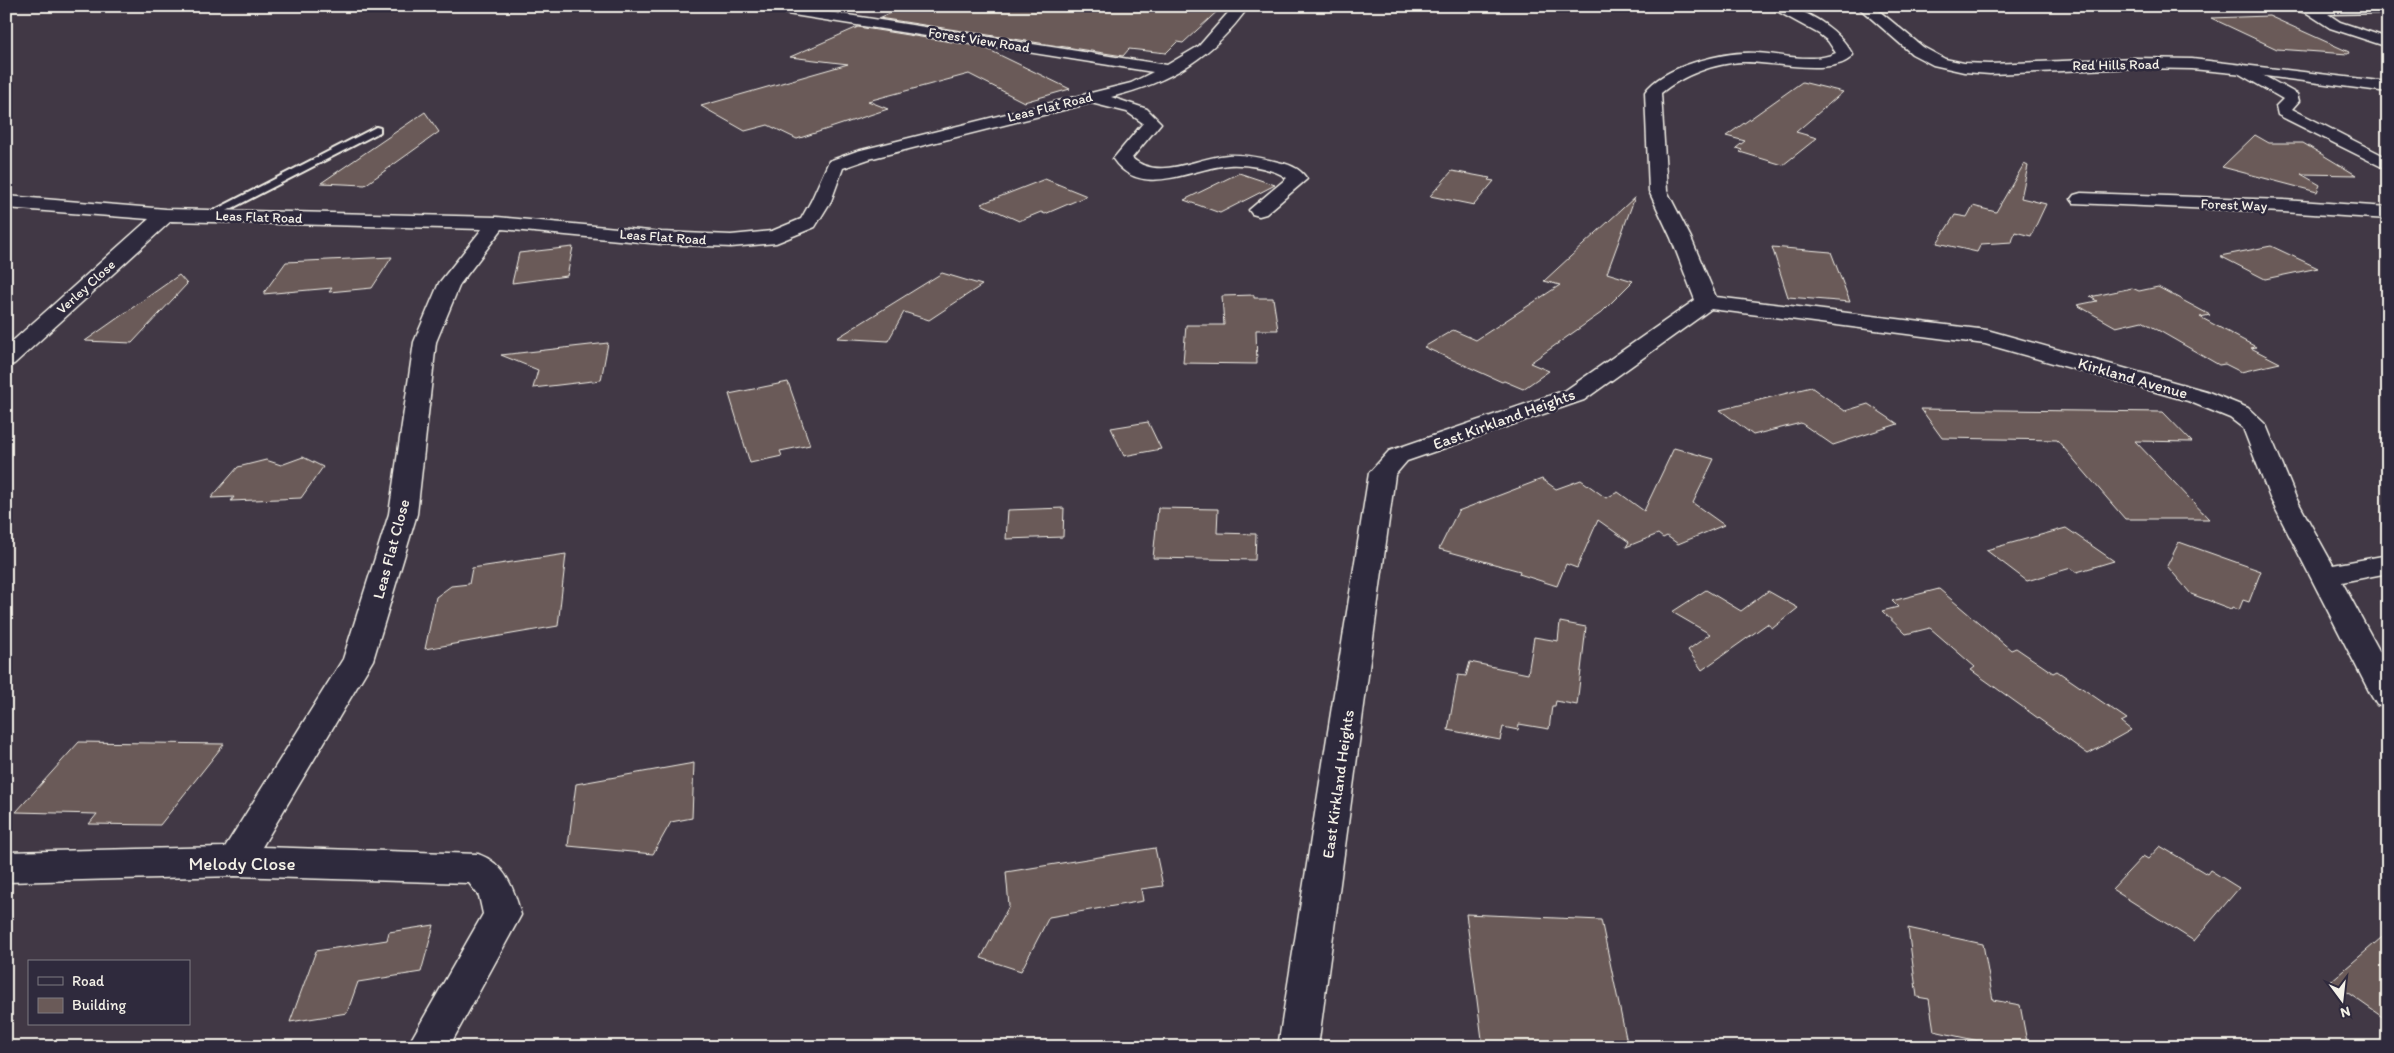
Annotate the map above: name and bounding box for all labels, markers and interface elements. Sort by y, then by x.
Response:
street label: Forest View Road [927,24,1031,56]
street label: Red Hills Road [2072,56,2160,74]
street label: Leas Flat Road [1006,88,1095,126]
street label: Forest Way [2200,195,2268,215]
street label: Leas Flat Road [215,207,303,227]
street label: Leas Flat Road [619,225,707,249]
street label: Verley Close [53,256,119,318]
street label: Kirkland Avenue [2076,353,2190,403]
street label: East Kirkland Heights [1430,384,1578,454]
street label: Leas Flat Close [369,497,413,601]
street label: East Kirkland Heights [1318,709,1358,859]
street label: Melody Close [188,852,296,875]
legend [28,960,190,1026]
text: Road [72,972,105,990]
north arrow [2316,976,2366,1026]
text: Building [72,996,126,1014]
text: N [2338,1003,2352,1022]

